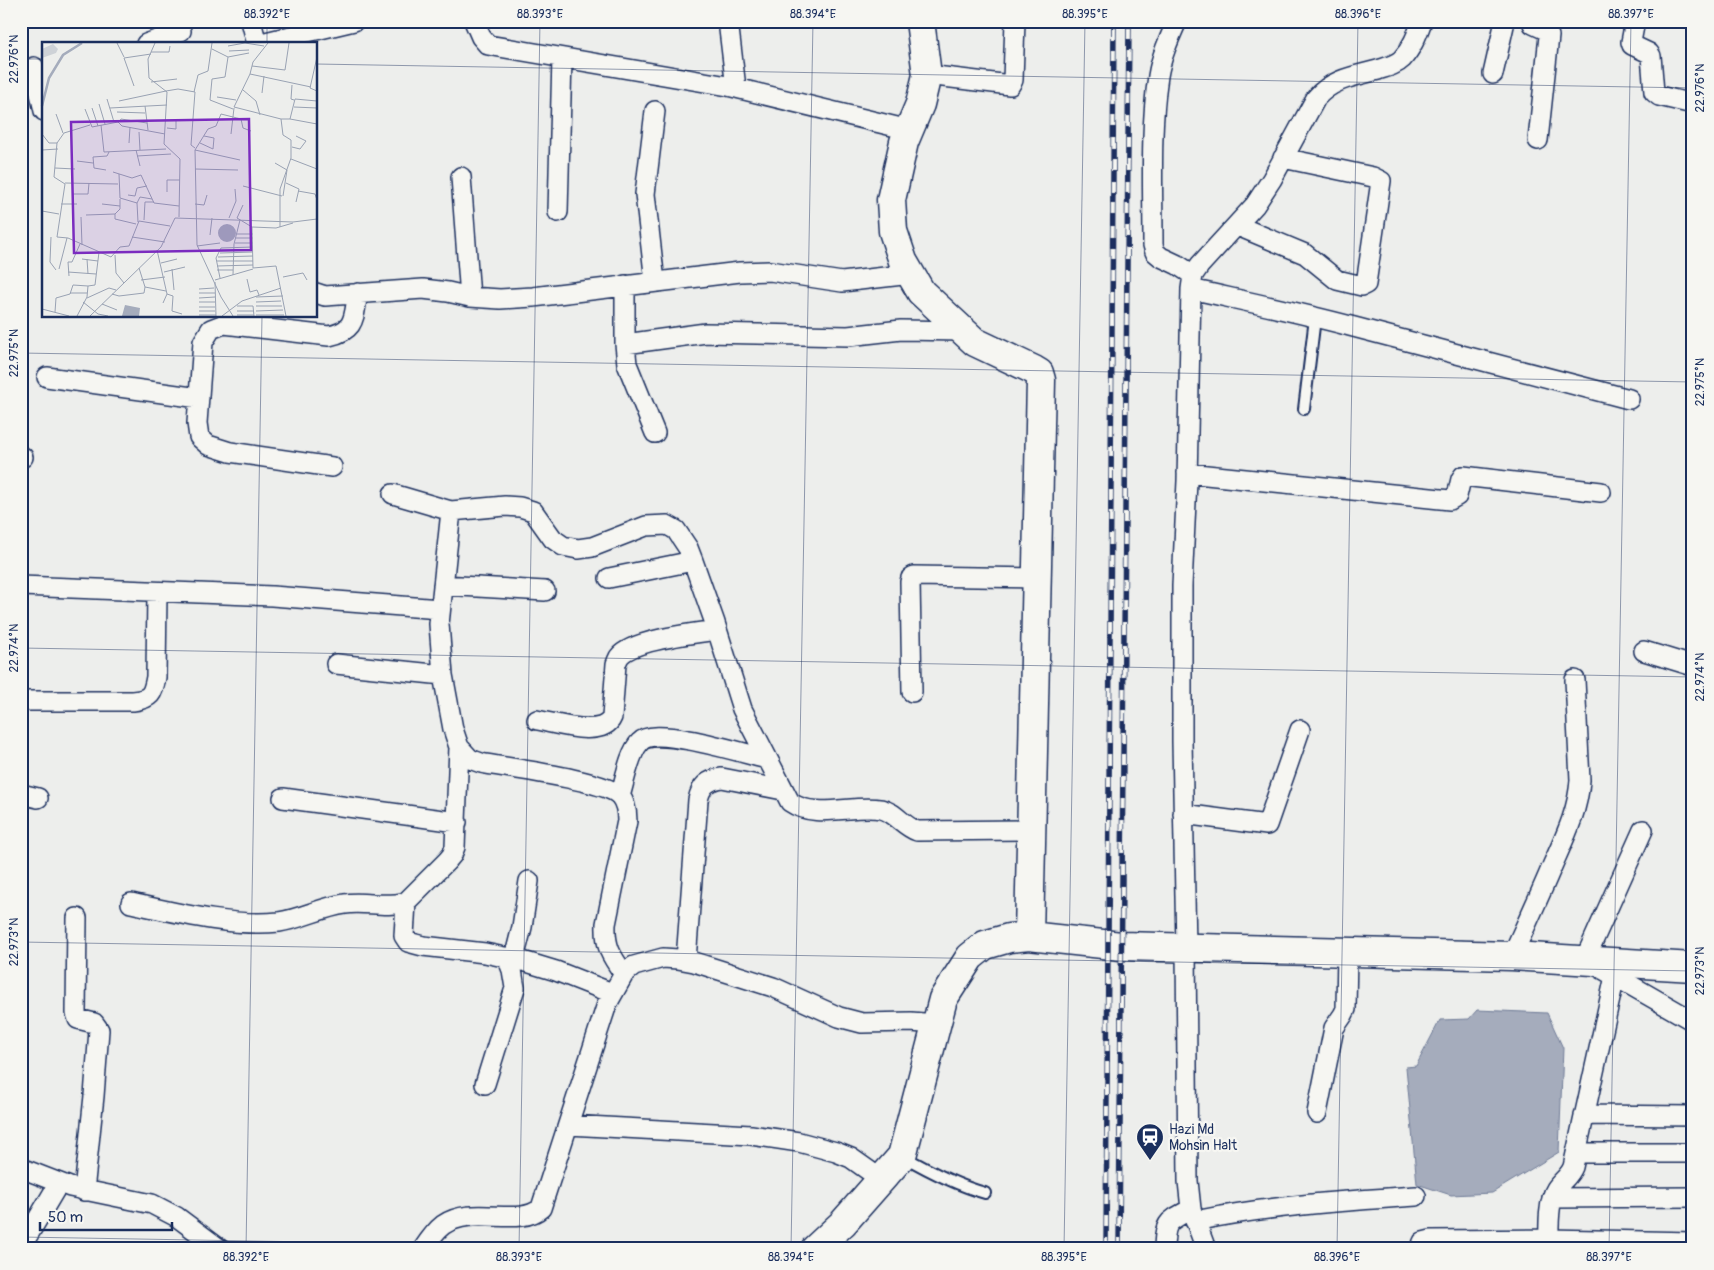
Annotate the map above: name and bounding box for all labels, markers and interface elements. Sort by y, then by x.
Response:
text: 88.392°E [244,7,290,22]
text: 88.393°E [517,7,563,22]
text: 88.394°E [790,7,836,22]
text: 88.395°E [1062,7,1108,22]
text: 88.396°E [1335,7,1381,22]
text: 88.397°E [1608,7,1654,22]
text: 22.976°N [7,35,22,83]
inset map [42,42,318,318]
text: 22.976°N [1693,64,1708,112]
text: 22.975°N [7,329,22,377]
text: 22.975°N [1693,358,1708,406]
text: 22.974°N [7,624,22,672]
text: 22.974°N [1693,653,1708,701]
text: 22.973°N [7,918,22,966]
text: 22.973°N [1693,947,1708,995]
place label: Hazi Md Mohsin Halt [1169,1121,1237,1154]
station icon: Hazi Md Mohsin Halt [1135,1122,1165,1161]
scale bar [40,1200,172,1232]
text: 50 m [48,1208,83,1227]
text: 88.392°E [223,1250,269,1265]
text: 88.393°E [496,1250,542,1265]
text: 88.394°E [768,1250,814,1265]
text: 88.395°E [1041,1250,1087,1265]
text: 88.396°E [1314,1250,1360,1265]
text: 88.397°E [1586,1250,1632,1265]

